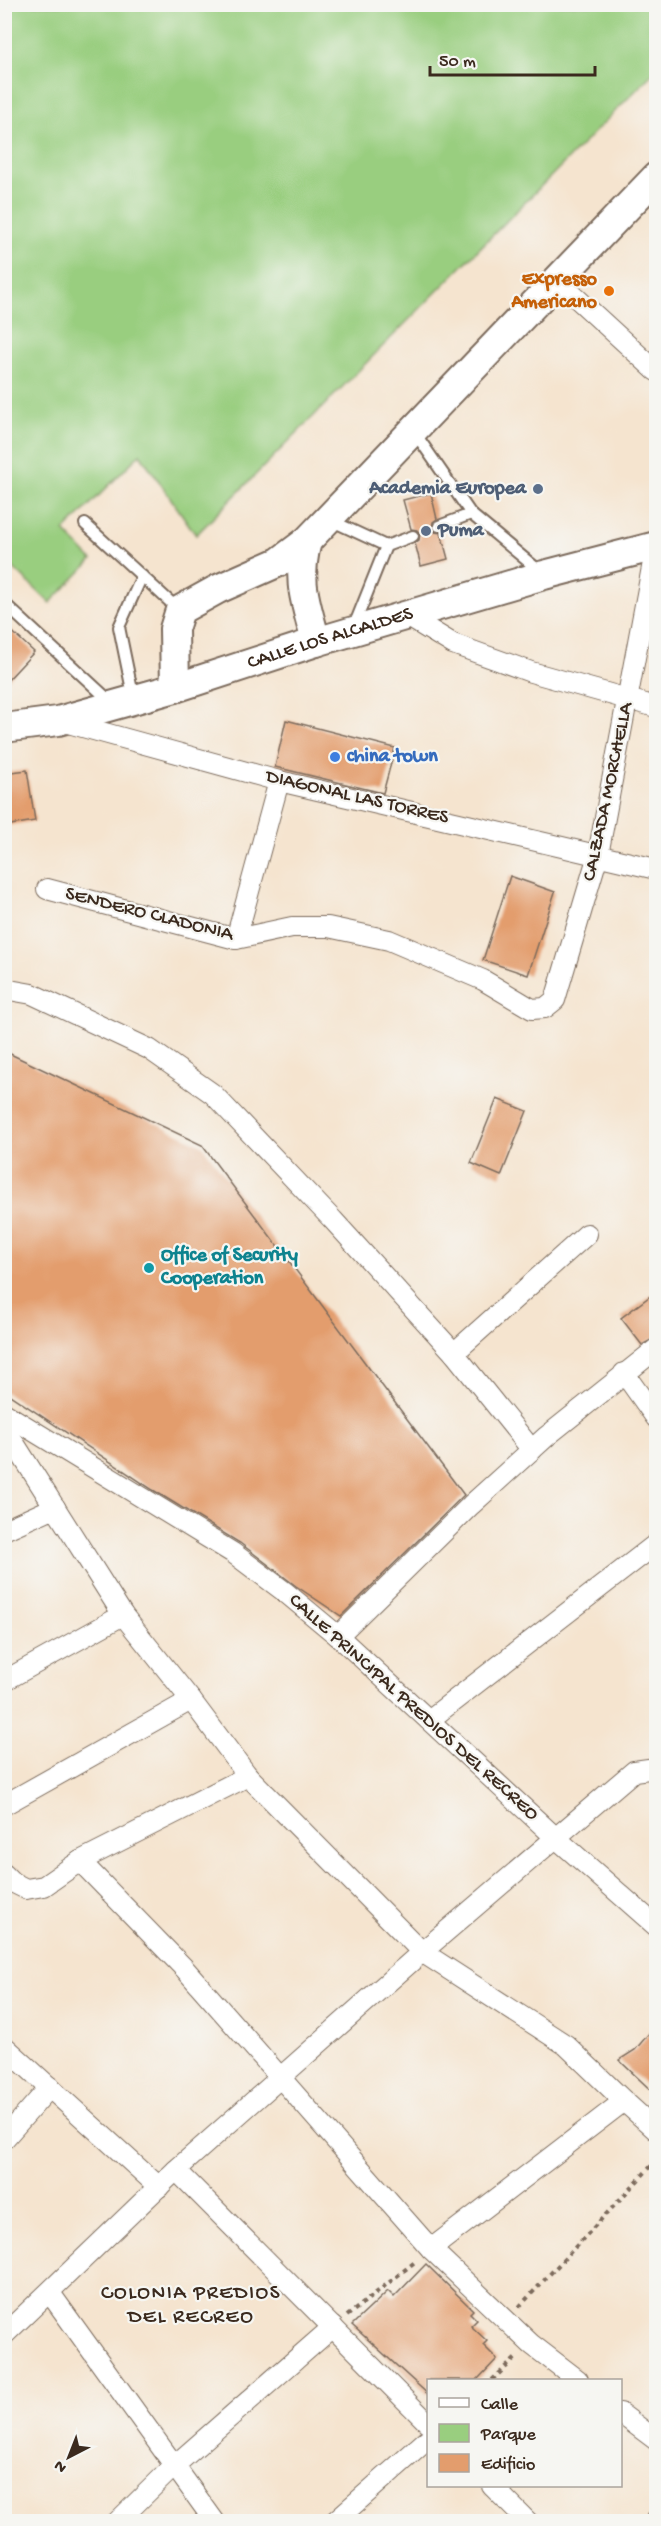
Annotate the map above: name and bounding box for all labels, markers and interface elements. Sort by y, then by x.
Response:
scale bar [430,39,595,77]
text: 50 m [439,52,476,73]
place label: Expresso Americano [510,269,598,315]
marker: Expresso Americano [602,284,616,298]
place label: Academia Europea [368,478,527,501]
marker: Academia Europea [531,482,545,496]
place label: Puma [437,520,485,543]
marker: Puma [419,524,433,538]
street label: CALLE LOS ALCALDES [245,602,416,675]
street label: CALZADA MORCHELLA [579,700,639,883]
place label: china town [347,746,438,769]
marker: china town [328,750,342,764]
street label: DIAGONAL LAS TORRES [261,765,451,830]
street label: SENDERO CLADONIA [63,883,237,947]
place label: Office of Security Cooperation [160,1244,298,1291]
marker: Office of Security Cooperation [142,1261,156,1275]
street label: CALLE PRINCIPAL PREDIOS DEL RECREO [283,1590,543,1826]
district label: COLONIA PREDIOS DEL RECREO [101,2282,281,2331]
legend [427,2379,622,2487]
text: Calle [481,2395,519,2416]
text: Parque [480,2425,537,2446]
north arrow [39,2427,99,2487]
text: N [51,2455,72,2476]
text: Edificio [481,2455,535,2476]

